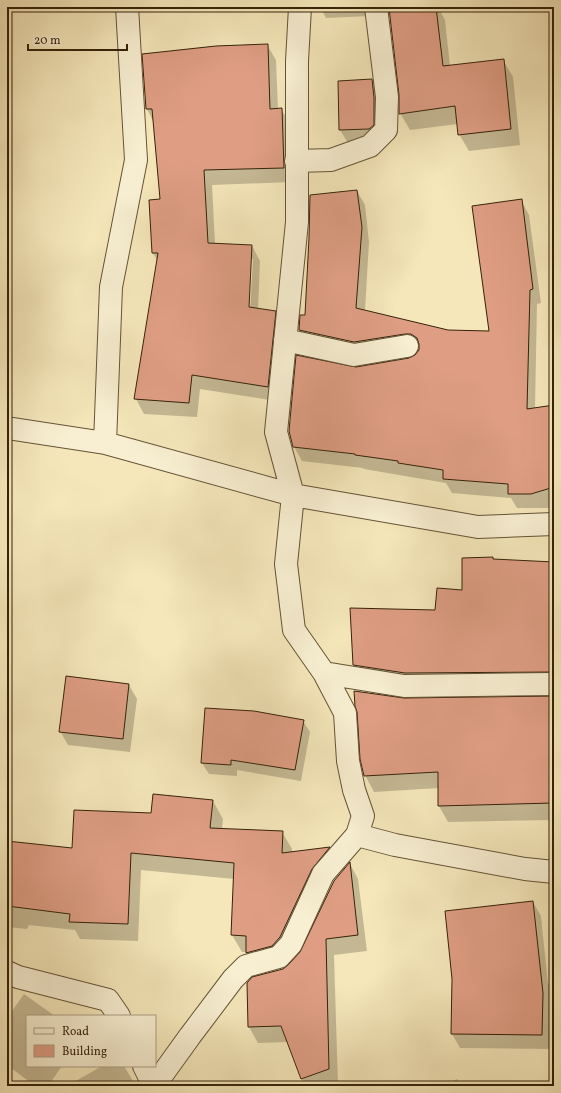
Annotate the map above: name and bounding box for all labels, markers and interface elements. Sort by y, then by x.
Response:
scale bar [28,26,127,52]
text: 20 m [34,33,61,49]
legend [26,1015,156,1067]
text: Road [62,1024,89,1040]
text: Building [62,1044,107,1060]

